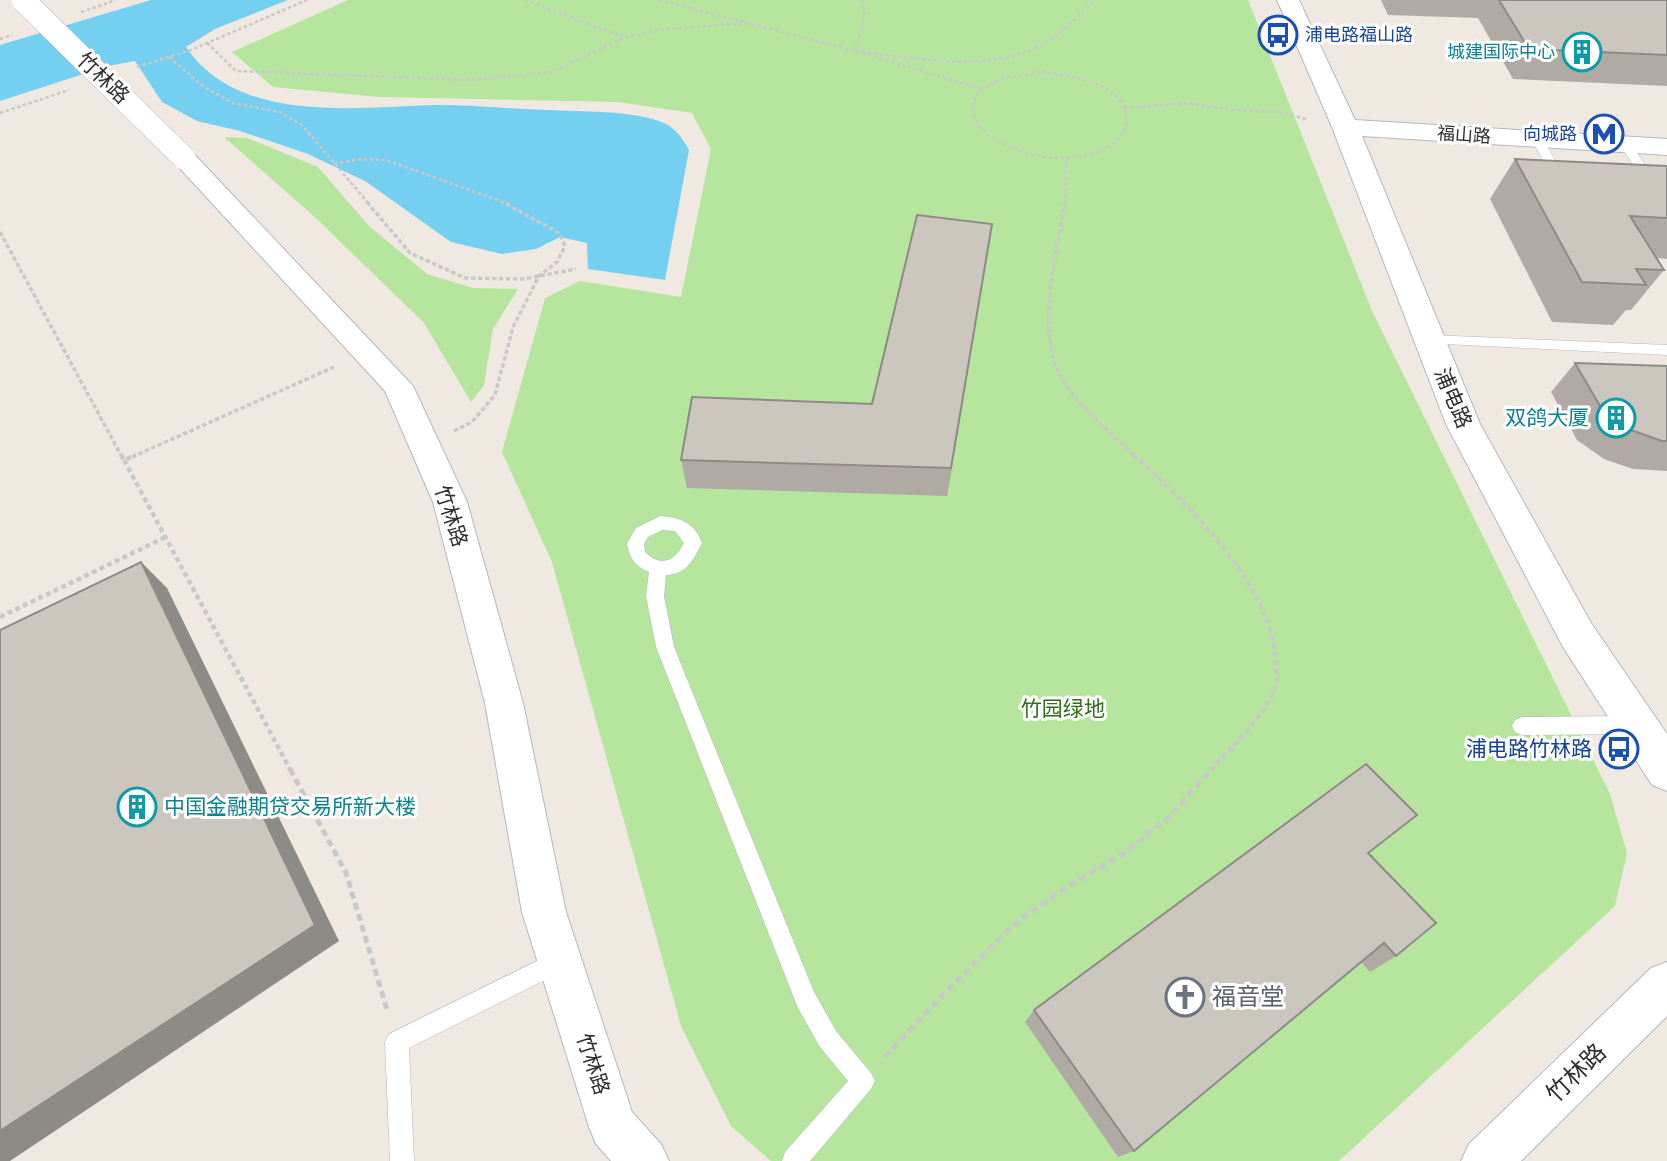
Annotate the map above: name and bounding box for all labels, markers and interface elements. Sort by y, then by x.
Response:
bus stop icon: 浦电路福山路 [1257,14,1299,56]
place label: 浦电路福山路 [1305,25,1413,45]
building icon: 城建国际中心 [1561,31,1603,73]
place label: 城建国际中心 [1447,42,1555,62]
street label: 竹林路 [73,47,134,108]
metro station icon: 向城路 [1583,113,1625,155]
street label: 福山路 [1436,123,1492,147]
place label: 向城路 [1523,124,1577,144]
street label: 浦电路 [1431,364,1476,431]
building icon: 双鸽大厦 [1595,397,1637,439]
place label: 双鸽大厦 [1505,406,1589,429]
street label: 竹林路 [431,482,472,549]
park label: 竹园绿地 [1021,697,1105,720]
bus stop icon: 浦电路竹林路 [1598,728,1640,770]
place label: 浦电路竹林路 [1466,737,1592,760]
building icon: 中国金融期贷交易所新大楼 [116,786,158,828]
place label: 中国金融期贷交易所新大楼 [164,795,416,818]
church icon: 福音堂 [1164,976,1206,1018]
place label: 福音堂 [1212,983,1284,1010]
street label: 竹林路 [573,1030,614,1097]
street label: 竹林路 [1540,1038,1611,1107]

